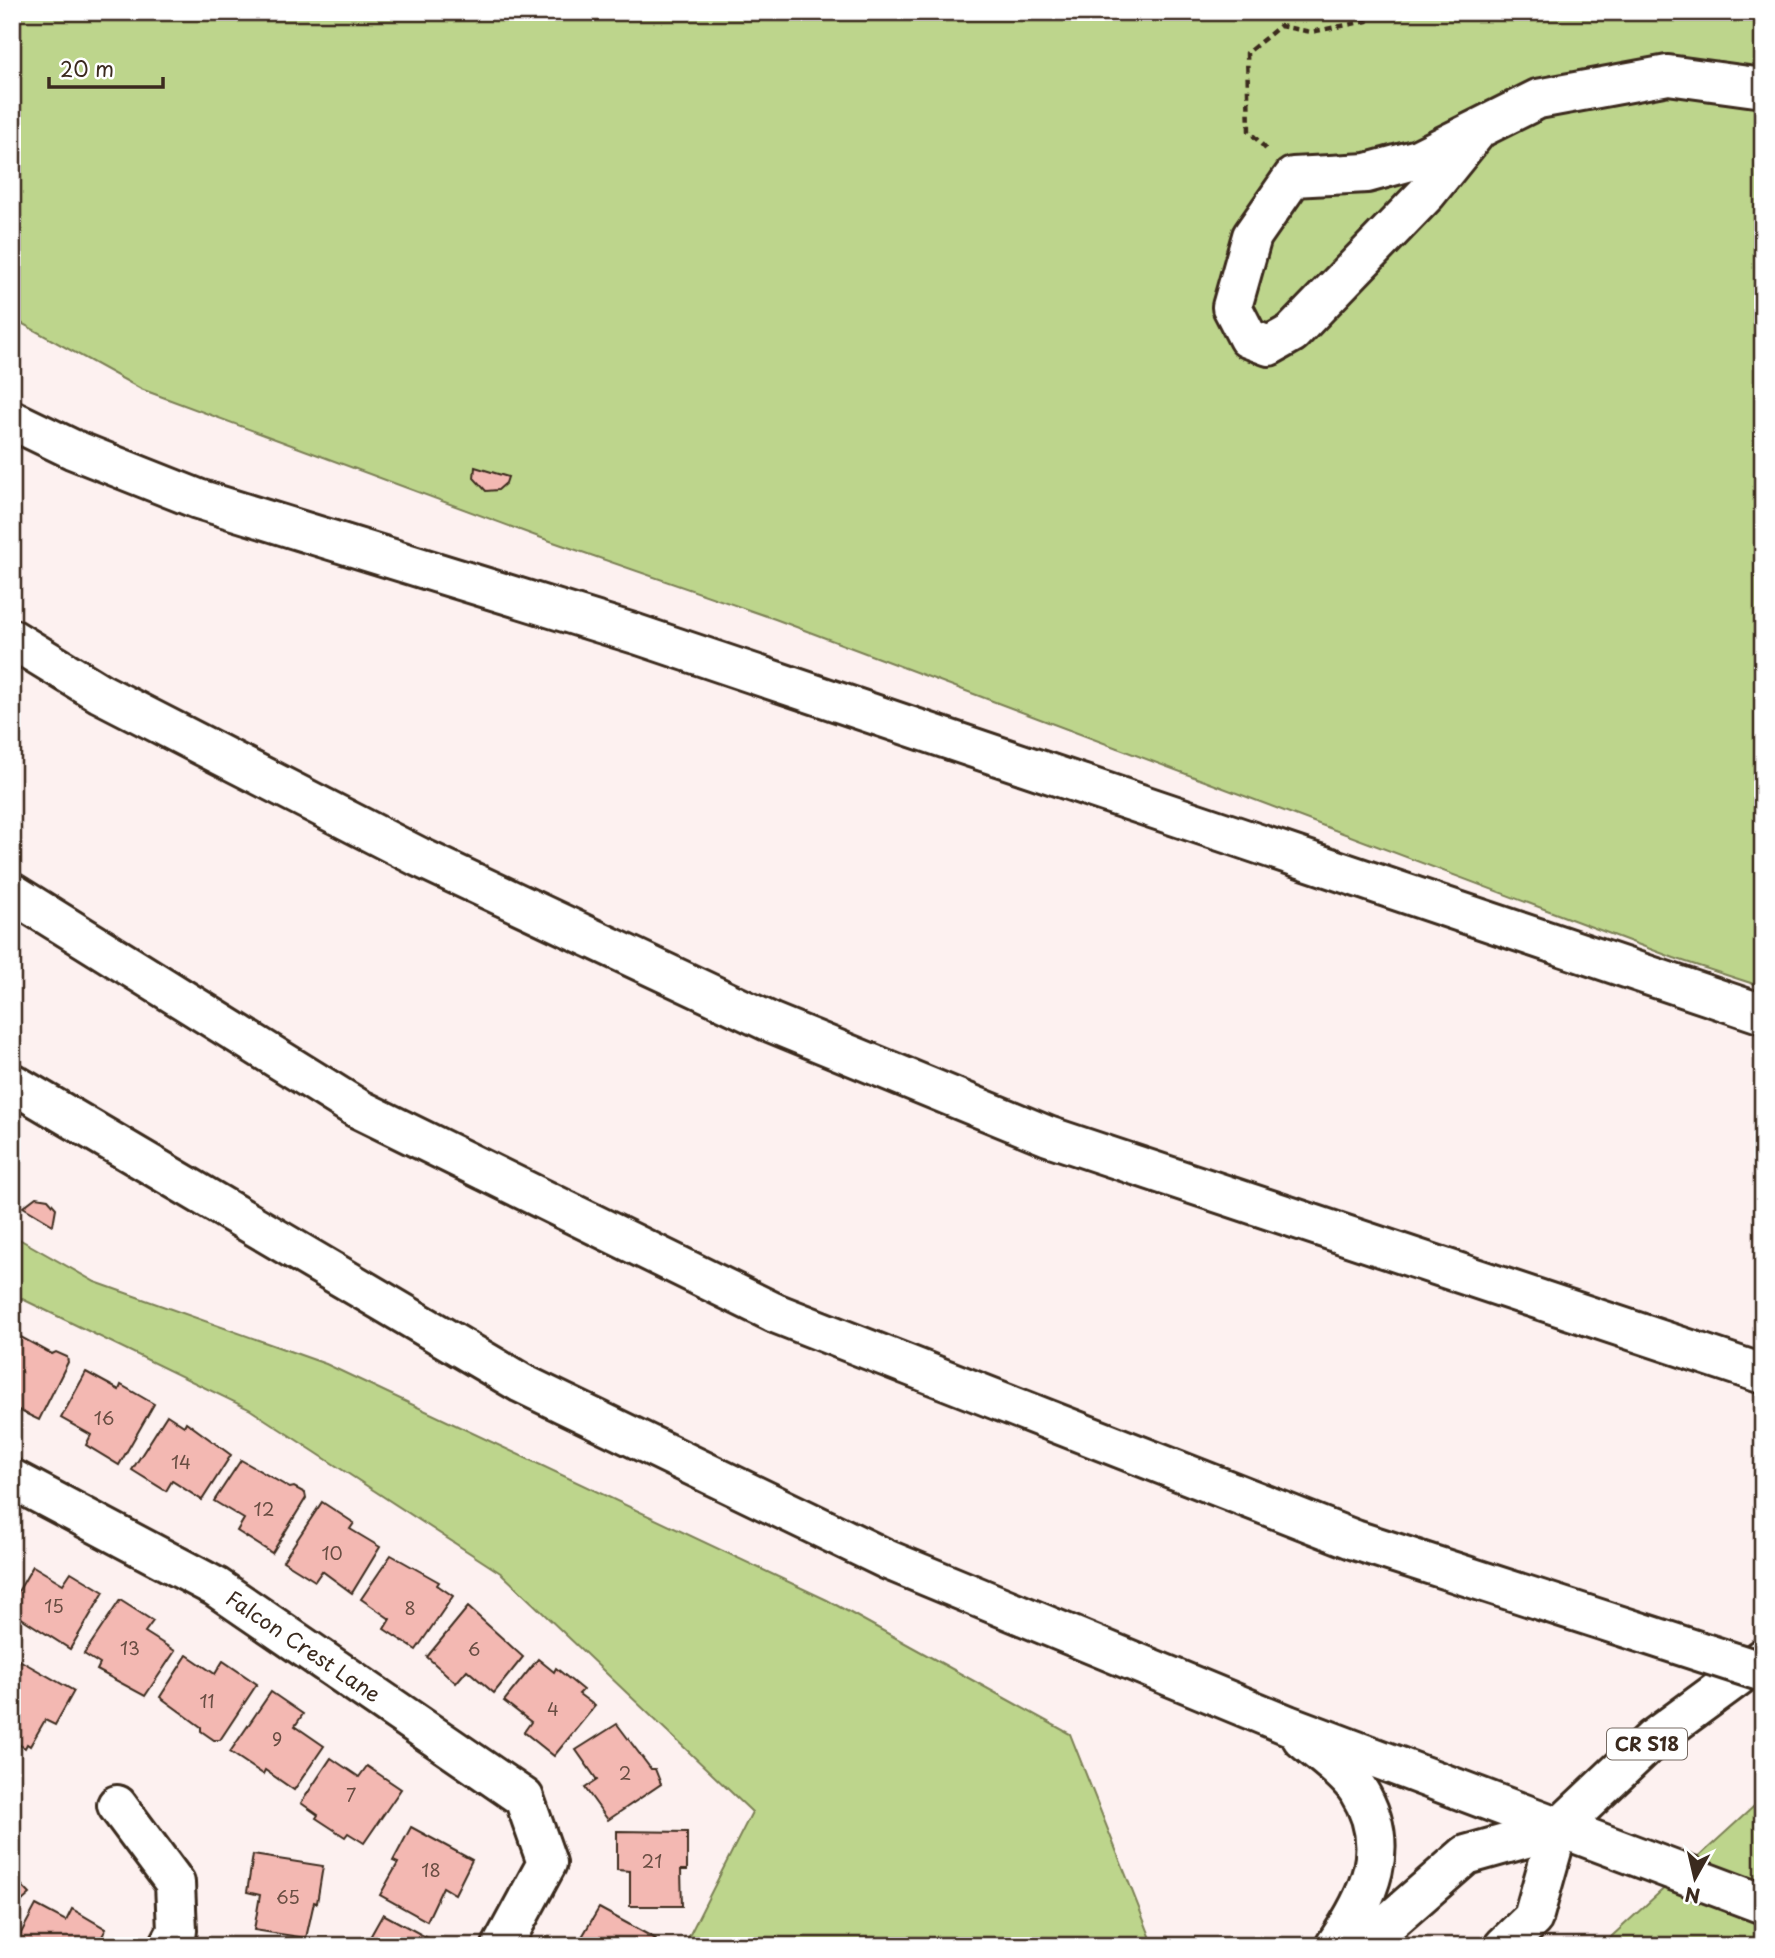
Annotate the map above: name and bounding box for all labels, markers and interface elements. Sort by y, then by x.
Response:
scale bar [49,46,163,90]
text: 20 m [60,52,114,84]
house number: 16 [94,1404,114,1431]
house number: 14 [171,1448,191,1475]
house number: 12 [254,1495,274,1522]
house number: 10 [321,1539,343,1566]
street label: Falcon Crest Lane [220,1581,388,1709]
house number: 15 [44,1592,64,1619]
house number: 8 [404,1594,416,1621]
house number: 13 [120,1634,140,1661]
house number: 6 [468,1635,480,1662]
house number: 11 [199,1687,215,1714]
house number: 4 [547,1695,559,1722]
house number: 9 [272,1725,282,1752]
road number: CR S18 [1607,1728,1687,1760]
house number: 2 [619,1759,631,1786]
house number: 7 [346,1781,356,1808]
north arrow [1660,1842,1730,1912]
house number: 21 [642,1847,662,1874]
house number: 18 [421,1856,441,1883]
text: N [1683,1881,1702,1911]
house number: 65 [276,1883,300,1910]

